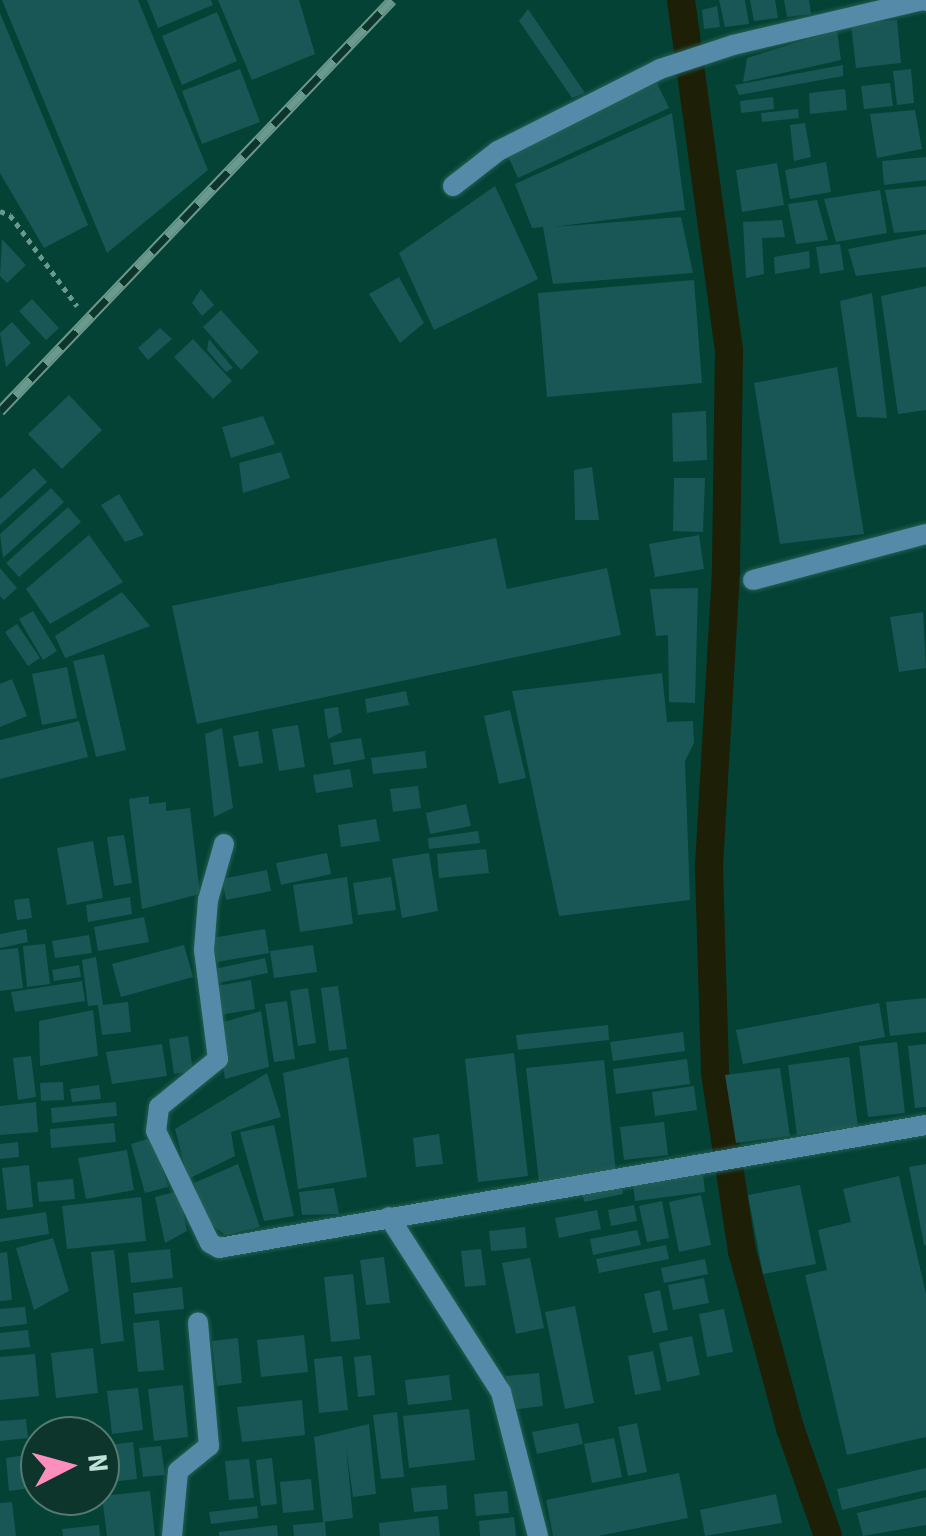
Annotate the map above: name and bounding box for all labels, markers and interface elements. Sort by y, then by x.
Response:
north arrow [20,1416,120,1516]
text: N [77,1452,119,1474]

